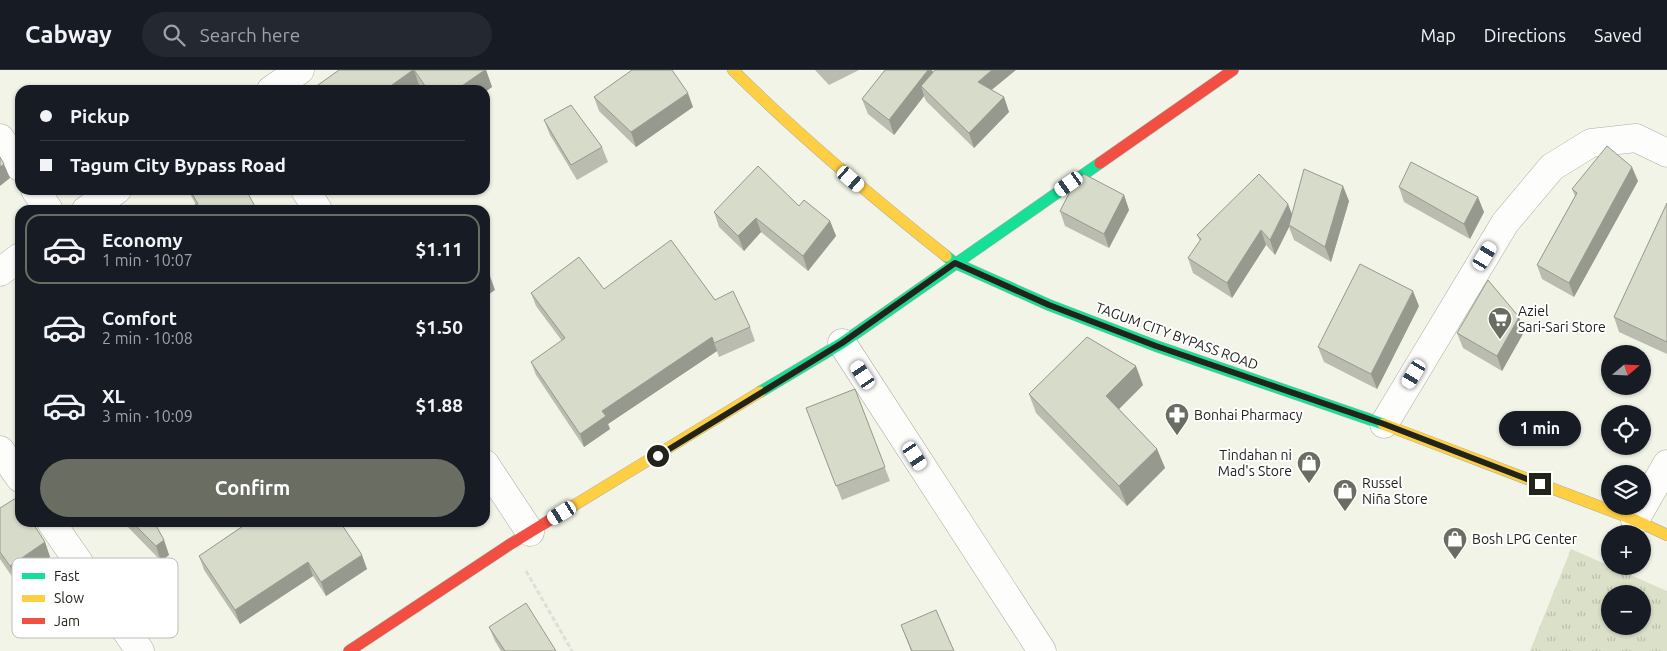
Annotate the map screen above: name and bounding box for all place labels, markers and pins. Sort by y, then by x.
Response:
place label: Aziel Sari-Sari Store [1518,303,1606,335]
supermarket icon: Aziel Sari-Sari Store [1487,306,1513,340]
pharmacy icon: Bonhai Pharmacy [1164,402,1190,436]
place label: Bonhai Pharmacy [1194,407,1303,423]
place label: Tindahan ni Mad's Store [1218,447,1292,479]
shop icon: Tindahan ni Mad's Store [1296,450,1322,484]
place label: Russel Niña Store [1362,475,1428,507]
shop icon: Russel Niña Store [1332,478,1358,512]
shop icon: Bosh LPG Center [1442,526,1468,560]
place label: Bosh LPG Center [1472,531,1578,547]

